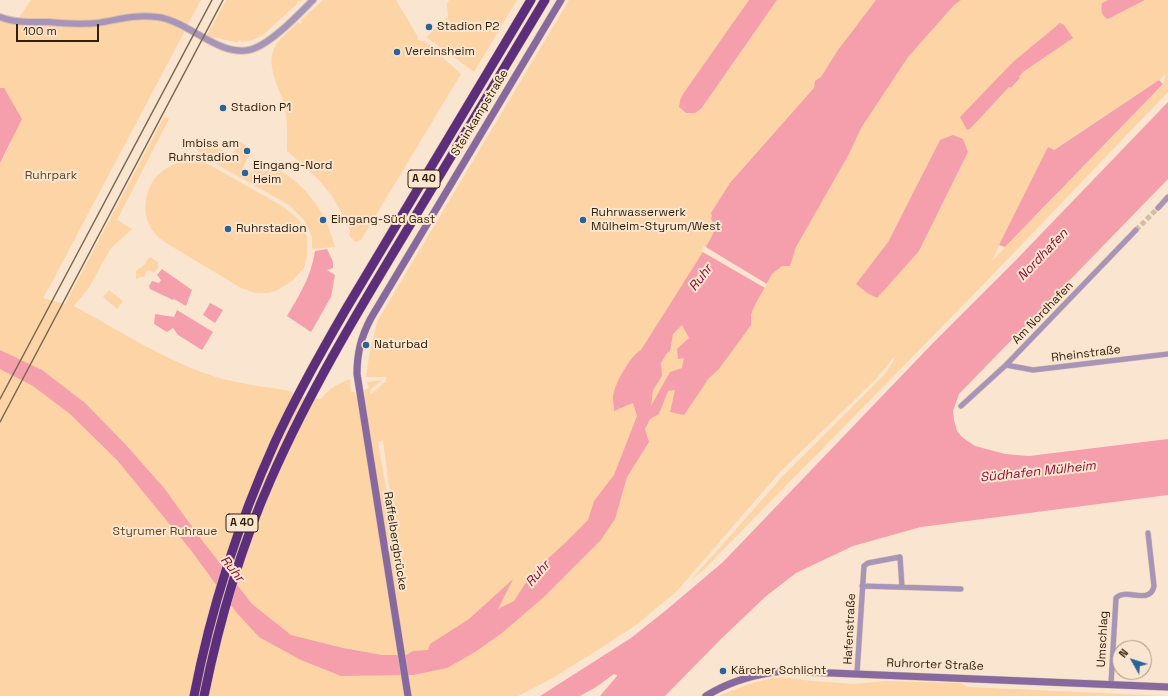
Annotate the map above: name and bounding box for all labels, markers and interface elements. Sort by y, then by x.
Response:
scale bar [18,16,101,42]
place label: Stadion P2 [437,20,500,34]
marker: Stadion P2 [424,22,434,32]
text: 100 m [23,23,57,39]
place label: Vereinsheim [405,45,475,59]
marker: Vereinsheim [392,47,402,57]
street label: Steinkampstraße [448,67,512,159]
place label: Stadion P1 [231,101,291,115]
marker: Stadion P1 [218,103,228,113]
place label: Imbiss am Ruhrstadion [168,137,239,165]
marker: Imbiss am Ruhrstadion [242,146,252,156]
place label: Eingang-Nord Heim [253,159,333,187]
marker: Eingang-Nord Heim [240,168,250,178]
park label: Ruhrpark [25,169,77,183]
road number: A 40 [408,170,440,188]
place label: Ruhrwasserwerk Mülheim-Styrum/West [591,206,721,234]
place label: Eingang-Süd Gast [331,213,435,227]
marker: Eingang-Süd Gast [318,215,328,225]
marker: Ruhrwasserwerk Mülheim-Styrum/West [578,215,588,225]
place label: Ruhrstadion [236,222,307,236]
marker: Ruhrstadion [223,224,233,234]
water label: Nordhafen [1015,226,1071,284]
water label: Ruhr [686,262,716,294]
street label: Am Nordhafen [1009,279,1077,347]
place label: Naturbad [374,338,428,352]
marker: Naturbad [361,340,371,350]
street label: Rheinstraße [1050,343,1122,365]
water label: Südhafen Mülheim [979,458,1097,486]
street label: Raffelbergbrücke [380,491,410,591]
road number: A 40 [226,514,258,532]
park label: Styrumer Ruhraue [113,525,217,539]
water label: Ruhr [217,553,247,585]
water label: Ruhr [523,558,553,590]
street label: Hafenstraße [841,593,859,665]
street label: Umschlag [1094,610,1112,668]
north arrow [1112,640,1152,680]
text: N [1116,646,1131,660]
street label: Ruhrorter Straße [886,656,984,674]
place label: Kärcher Schlicht [731,664,826,678]
marker: Kärcher Schlicht [718,666,728,676]

